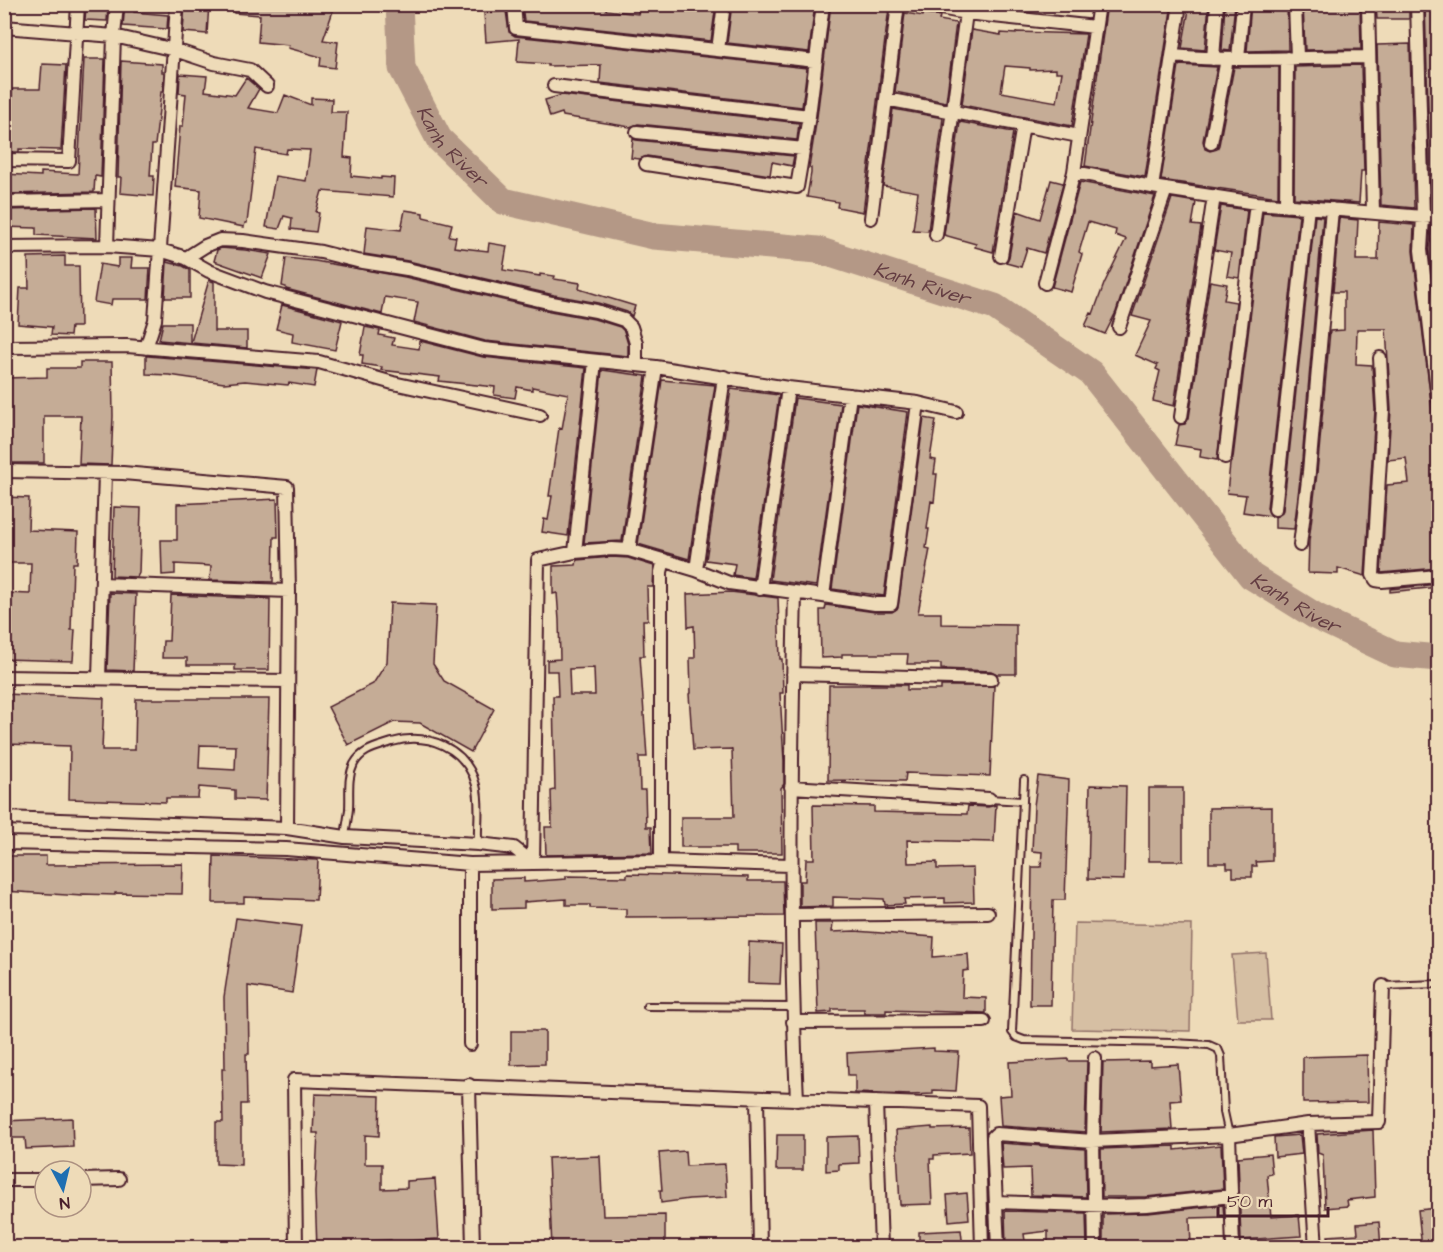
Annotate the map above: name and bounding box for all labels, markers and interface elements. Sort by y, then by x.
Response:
water label: Kanh River [409,101,495,195]
water label: Kanh River [870,256,975,314]
water label: Kanh River [1245,566,1346,642]
north arrow [33,1159,93,1219]
scale bar [1218,1180,1328,1218]
text: 50 m [1227,1189,1272,1214]
text: N [58,1191,71,1214]

